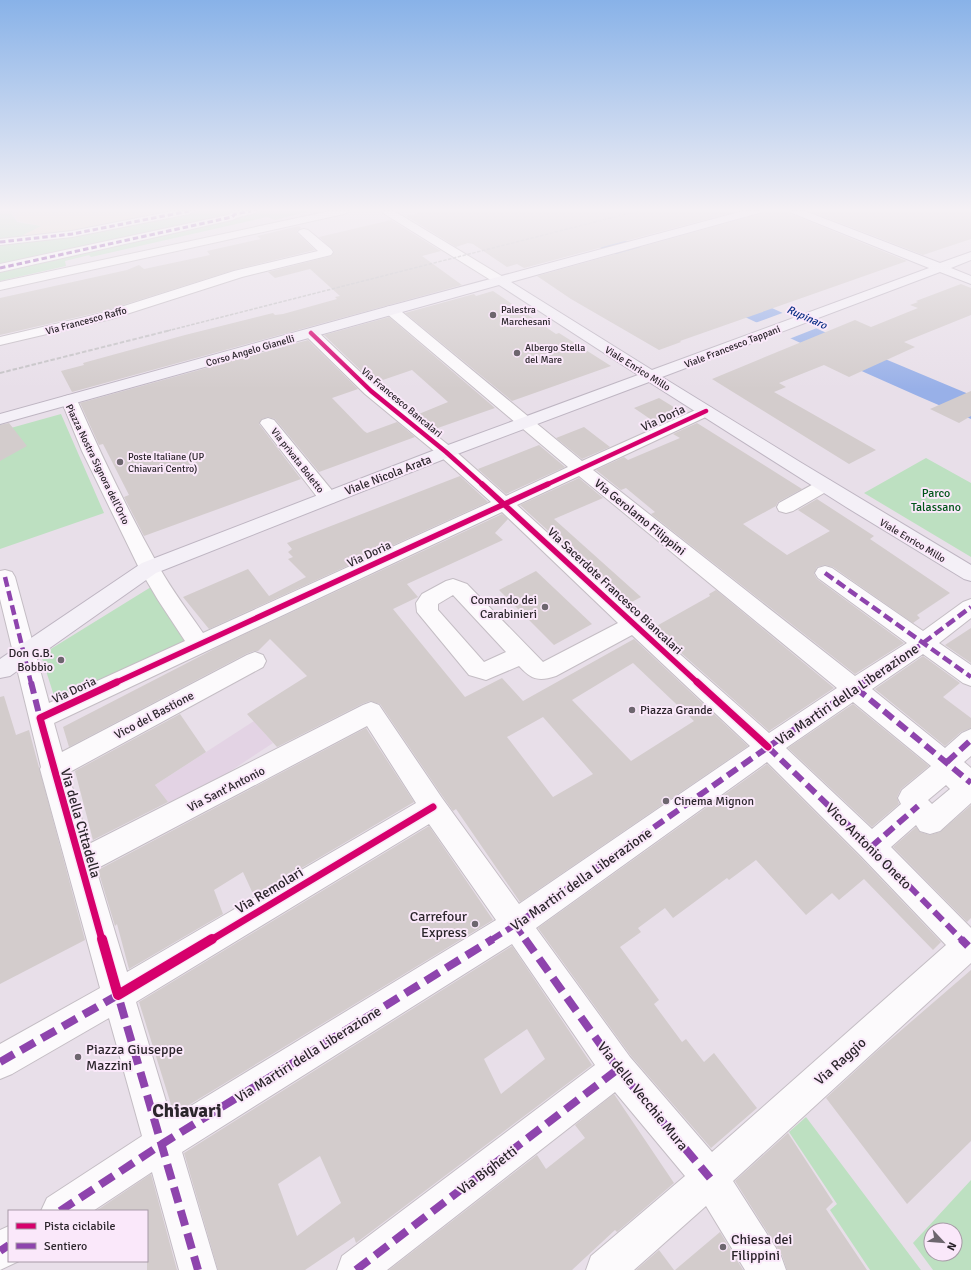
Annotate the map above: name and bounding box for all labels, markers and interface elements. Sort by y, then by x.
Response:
water label: Rupinaro [785,303,830,333]
street label: Via Francesco Raffo [44,304,128,338]
place label: Palestra Marchesani [501,304,550,328]
marker: Palestra Marchesani [488,310,498,320]
street label: Viale Francesco Tappani [683,323,782,371]
street label: Corso Angelo Gianelli [204,333,296,369]
place label: Albergo Stella del Mare [525,342,585,366]
street label: Viale Enrico Millo [603,344,672,394]
marker: Albergo Stella del Mare [512,348,522,358]
street label: Via Francesco Bancalari [358,365,444,440]
street label: Piazza Nostra Signora dell'Orto [63,402,132,527]
street label: Via Doria [639,402,688,435]
street label: Via privata Boletto [268,426,326,495]
place label: Poste Italiane (UP Chiavari Centro) [128,451,204,475]
street label: Viale Nicola Arata [343,452,434,499]
marker: Poste Italiane (UP Chiavari Centro) [115,457,125,467]
street label: Via Gerolamo Filippini [591,476,688,559]
park label: Parco Talassano [911,486,961,515]
street label: Viale Enrico Millo [877,516,948,565]
street label: Via Sacerdote Francesco Biancalari [544,525,685,658]
street label: Via Doria [345,538,394,571]
place label: Comando dei Carabinieri [471,593,537,622]
marker: Comando dei Carabinieri [540,602,550,612]
street label: Via Martiri della Liberazione [772,640,922,749]
place label: Don G.B. Bobbio [9,646,53,675]
marker: Don G.B. Bobbio [56,655,66,665]
street label: Via Doria [50,674,99,707]
street label: Vico del Bastione [112,688,197,743]
place label: Piazza Grande [640,703,713,718]
marker: Piazza Grande [627,705,637,715]
street label: Via Sant'Antonio [185,763,268,815]
street label: Via della Cittadella [57,766,104,880]
place label: Cinema Mignon [674,794,754,809]
marker: Cinema Mignon [661,796,671,806]
street label: Vico Antonio Oneto [822,800,915,893]
street label: Via Martiri della Liberazione [507,824,655,935]
street label: Via Remolari [232,864,306,917]
place label: Carrefour Express [410,908,468,941]
marker: Carrefour Express [470,919,480,929]
street label: Via Martiri della Liberazione [232,1002,384,1106]
street label: Via Raggio [811,1034,870,1089]
street label: Via delle Vecchie Mura [594,1039,692,1154]
place label: Piazza Giuseppe Mazzini [86,1041,183,1074]
marker: Piazza Giuseppe Mazzini [73,1052,83,1062]
district label: Chiavari [152,1099,222,1123]
street label: Via Bighetti [454,1143,520,1198]
legend [8,1210,148,1262]
text: Pista ciclabile [44,1219,116,1234]
north arrow [923,1222,963,1262]
place label: Chiesa dei Filippini [731,1231,792,1264]
text: Sentiero [44,1239,87,1254]
text: N [944,1240,959,1252]
marker: Chiesa dei Filippini [718,1242,728,1252]

